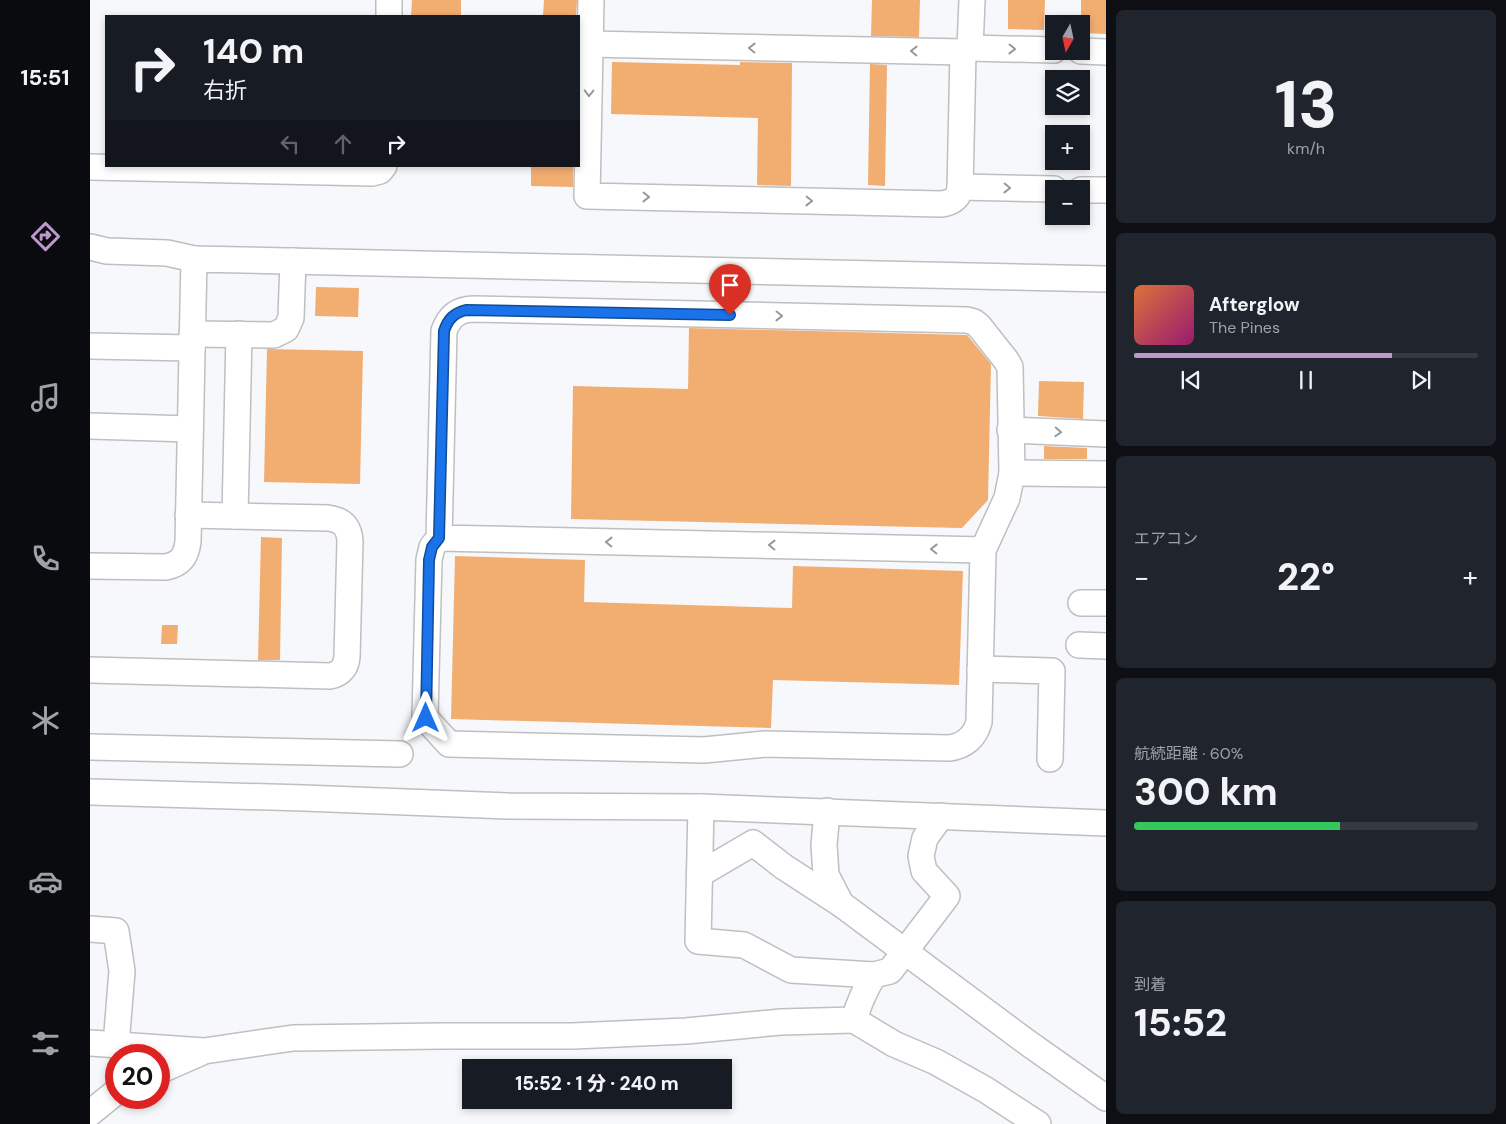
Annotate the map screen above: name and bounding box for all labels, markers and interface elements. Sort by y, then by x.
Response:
north arrow [1045,15,1090,60]
map controls [1045,15,1090,225]
text: 140 m [203,28,304,74]
icon: right [120,35,185,100]
one-way arrow [748,43,756,53]
one-way arrow [1008,44,1016,55]
one-way arrow [910,46,918,57]
text: 15:51 [21,63,69,92]
text: 13 [1275,63,1337,147]
button: layers [1045,70,1090,115]
text: 右折 [203,76,247,105]
one-way arrow [584,90,594,97]
button: + [1045,125,1090,170]
icon: left [276,130,304,158]
icon: ahead [329,130,357,158]
icon: right [382,130,410,158]
text: km/h [1287,138,1325,159]
button: − [1045,180,1090,225]
one-way arrow [1004,183,1011,193]
one-way arrow [643,192,651,202]
one-way arrow [806,196,813,206]
icon: directions [28,219,63,254]
pin [709,264,751,315]
icon: arrive [716,271,744,299]
text: Afterglow [1209,292,1300,317]
one-way arrow [776,311,783,321]
text: The Pines [1209,317,1280,338]
icon: previous [1177,366,1205,394]
icon: pause [1292,366,1320,394]
icon: next [1407,366,1435,394]
icon: music [28,380,63,415]
one-way arrow [1054,426,1062,437]
text: エアコン [1134,528,1198,549]
one-way arrow [605,536,613,547]
one-way arrow [767,540,775,550]
icon: phone [28,541,63,576]
one-way arrow [930,544,938,554]
text: 22° [1277,552,1335,602]
text: − [1134,559,1149,596]
text: + [1463,559,1478,596]
position arrow [399,691,451,743]
icon: climate [28,703,63,738]
text: 航続距離 · 60% [1134,743,1243,764]
text: 300 km [1134,767,1278,817]
icon: car [28,864,63,899]
text: 到着 [1134,974,1166,995]
text: 15:52 [1134,998,1227,1048]
icon: filters [28,1026,63,1061]
speed limit sign: 20 [105,1044,170,1109]
text: 15:52 · 1 分 · 240 m [515,1071,679,1096]

